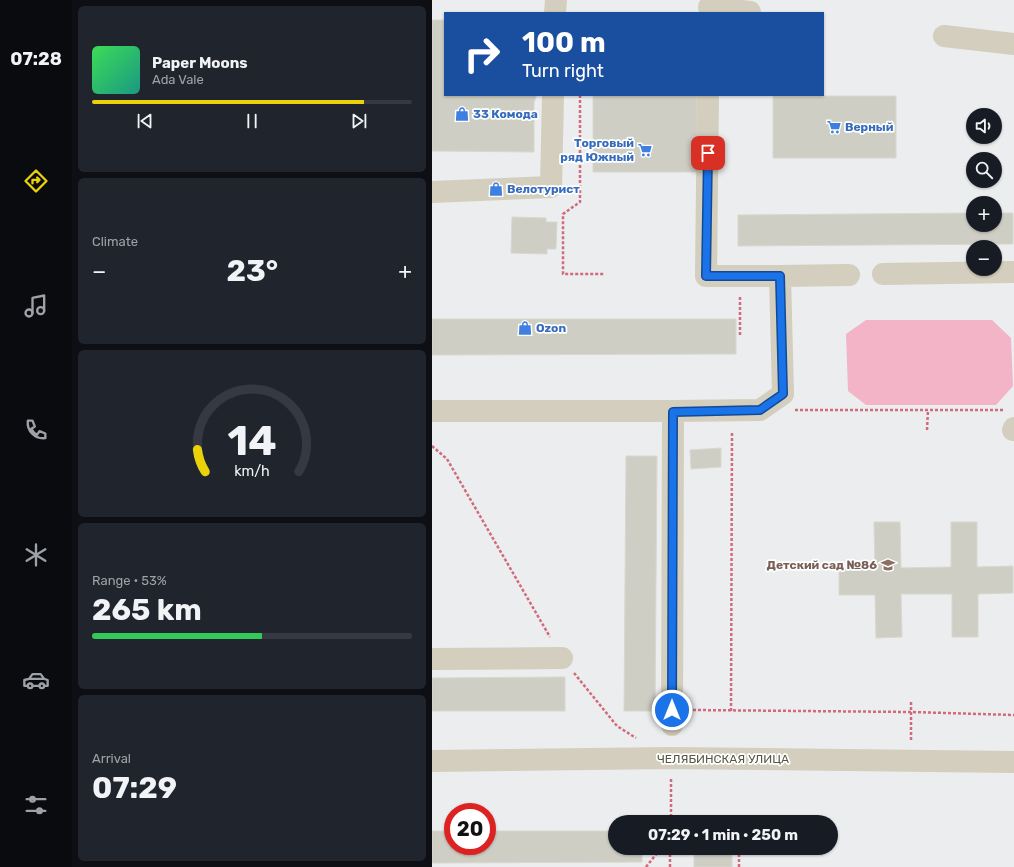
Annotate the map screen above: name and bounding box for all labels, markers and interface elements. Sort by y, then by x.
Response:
text: 100 m [522,26,606,59]
icon: right [456,28,508,80]
text: 07:28 [10,48,62,70]
text: Paper Moons [152,54,248,72]
text: Turn right [522,60,604,82]
text: Ada Vale [152,72,204,87]
shop icon: 33 Комода [454,106,470,122]
place label: 33 Комода [473,107,538,121]
map controls [966,108,1002,276]
button: sound [966,108,1002,144]
icon: previous [134,110,156,132]
icon: pause [241,110,263,132]
icon: next [348,110,370,132]
supermarket icon: Верный [826,119,842,135]
place label: Верный [845,120,894,134]
place label: Торговый ряд Южный [560,136,634,164]
pin [691,136,725,170]
supermarket icon: Торговый ряд Южный [637,142,653,158]
icon: arrive [697,142,719,164]
button: search [966,152,1002,188]
icon: directions [22,167,50,195]
shop icon: Велотурист [488,181,504,197]
place label: Велотурист [507,182,580,196]
button: + [966,196,1002,232]
text: Climate [92,234,138,249]
button: − [966,240,1002,276]
text: 23° [226,253,278,289]
text: − [92,258,106,285]
text: + [398,258,412,285]
icon: music [22,292,50,320]
shop icon: Ozon [517,320,533,336]
place label: Ozon [536,321,566,335]
text: 14 [227,415,277,464]
icon: phone [22,416,50,444]
text: km/h [234,462,270,479]
icon: climate [22,541,50,569]
school or university icon: Детский сад №86 [880,557,896,573]
place label: Детский сад №86 [767,558,877,572]
text: Range · 53% [92,573,167,588]
text: 265 km [92,592,202,628]
icon: car [22,666,50,694]
position arrow [651,689,693,731]
text: Arrival [92,751,131,766]
street label: ЧЕЛЯБИНСКАЯ УЛИЦА [657,752,789,766]
text: 07:29 [92,770,177,806]
icon: filters [22,791,50,819]
speed limit sign: 20 [444,803,496,855]
text: 07:29 · 1 min · 250 m [648,826,798,844]

